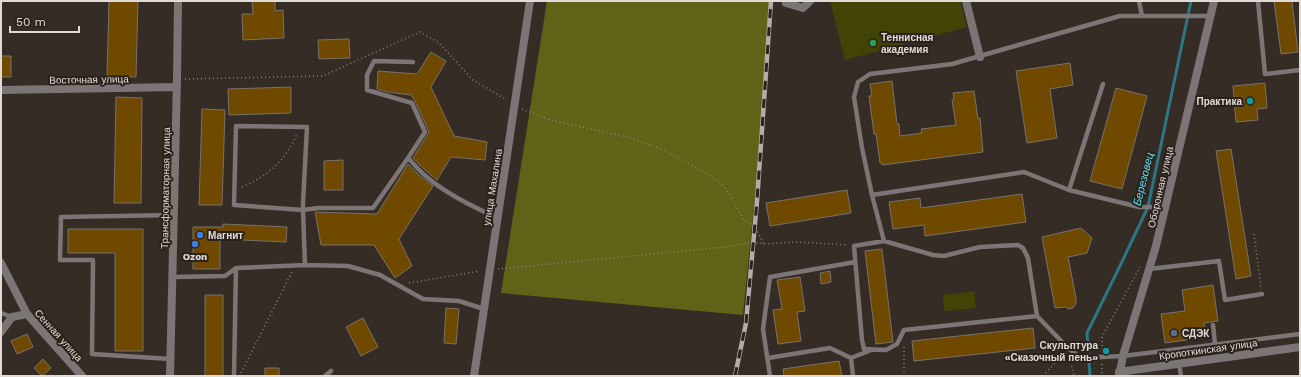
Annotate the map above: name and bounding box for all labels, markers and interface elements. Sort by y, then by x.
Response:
scale bar [10,8,79,34]
text: 50 m [16,15,46,29]
place label: Теннисная академия [881,32,934,55]
marker: Теннисная академия [868,38,878,48]
street label: Восточная улица [49,73,129,86]
place label: Практика [1197,96,1242,107]
marker: Практика [1245,96,1255,106]
street label: Трансформаторная улица [159,127,172,249]
street label: Оборонная улица [1146,145,1175,229]
street label: улица Махалина [481,147,504,226]
water label: Березовец [1131,151,1156,207]
marker: Магнит [195,230,205,240]
place label: Магнит [208,230,243,241]
marker: Ozon [190,239,200,249]
place label: Ozon [183,251,207,262]
street label: Сенная улица [33,307,85,364]
marker: СДЭК [1169,328,1179,338]
place label: СДЭК [1182,328,1210,339]
street label: Кропоткинская улица [1158,337,1258,362]
place label: Скульптура «Сказочный пень» [1005,340,1098,363]
marker: Скульптура «Сказочный пень» [1101,346,1111,356]

